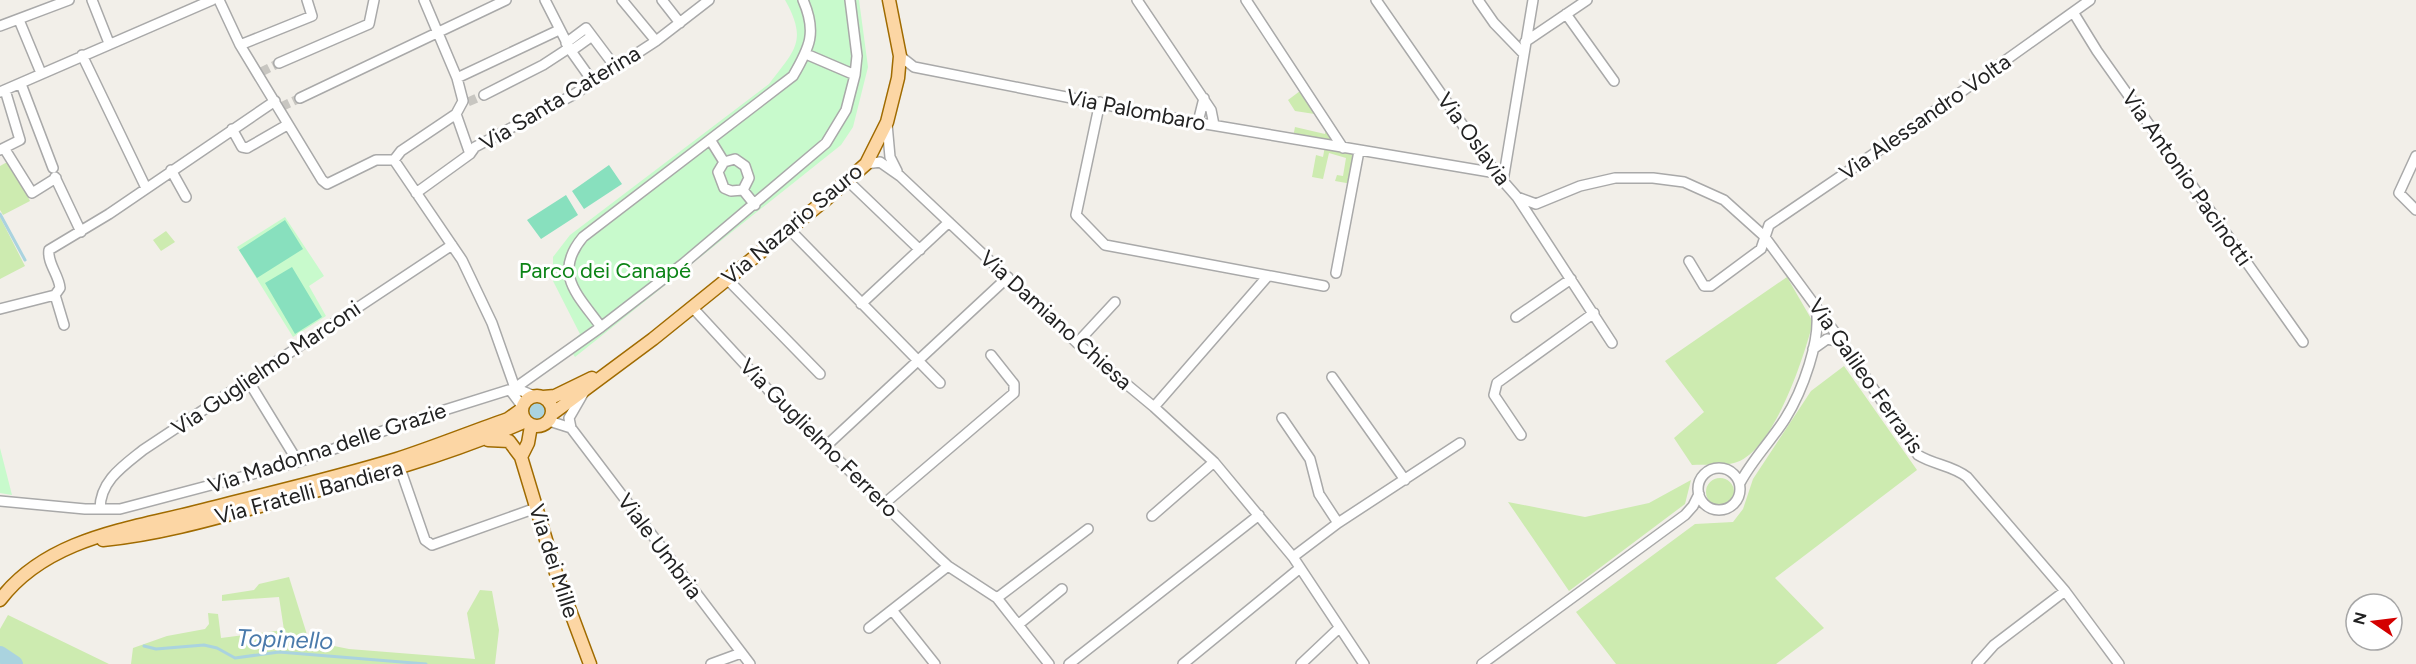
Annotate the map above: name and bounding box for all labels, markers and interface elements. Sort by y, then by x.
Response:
street label: Via Santa Caterina [475,39,645,157]
street label: Via Alessandro Volta [1834,48,2016,186]
street label: Via Palombaro [1064,83,1208,137]
street label: Via Antonio Pacinotti [2116,85,2258,271]
street label: Via Oslavia [1431,87,1517,191]
street label: Via Nazario Sauro [716,157,868,291]
street label: Via Damiano Chiesa [974,245,1138,395]
park label: Parco dei Canapé [519,257,691,284]
street label: Via Galileo Ferraris [1803,293,1929,459]
street label: Via Guglielmo Marconi [166,295,366,441]
street label: Via Guglielmo Ferrero [734,353,904,523]
street label: Via Madonna delle Grazie [204,397,450,499]
street label: Via Fratelli Bandiera [212,454,406,530]
street label: Viale Umbria [612,488,708,604]
street label: Via dei Mille [523,501,585,621]
north arrow [2344,592,2404,652]
text: N [2349,610,2371,627]
water label: Topinello [236,623,334,655]

